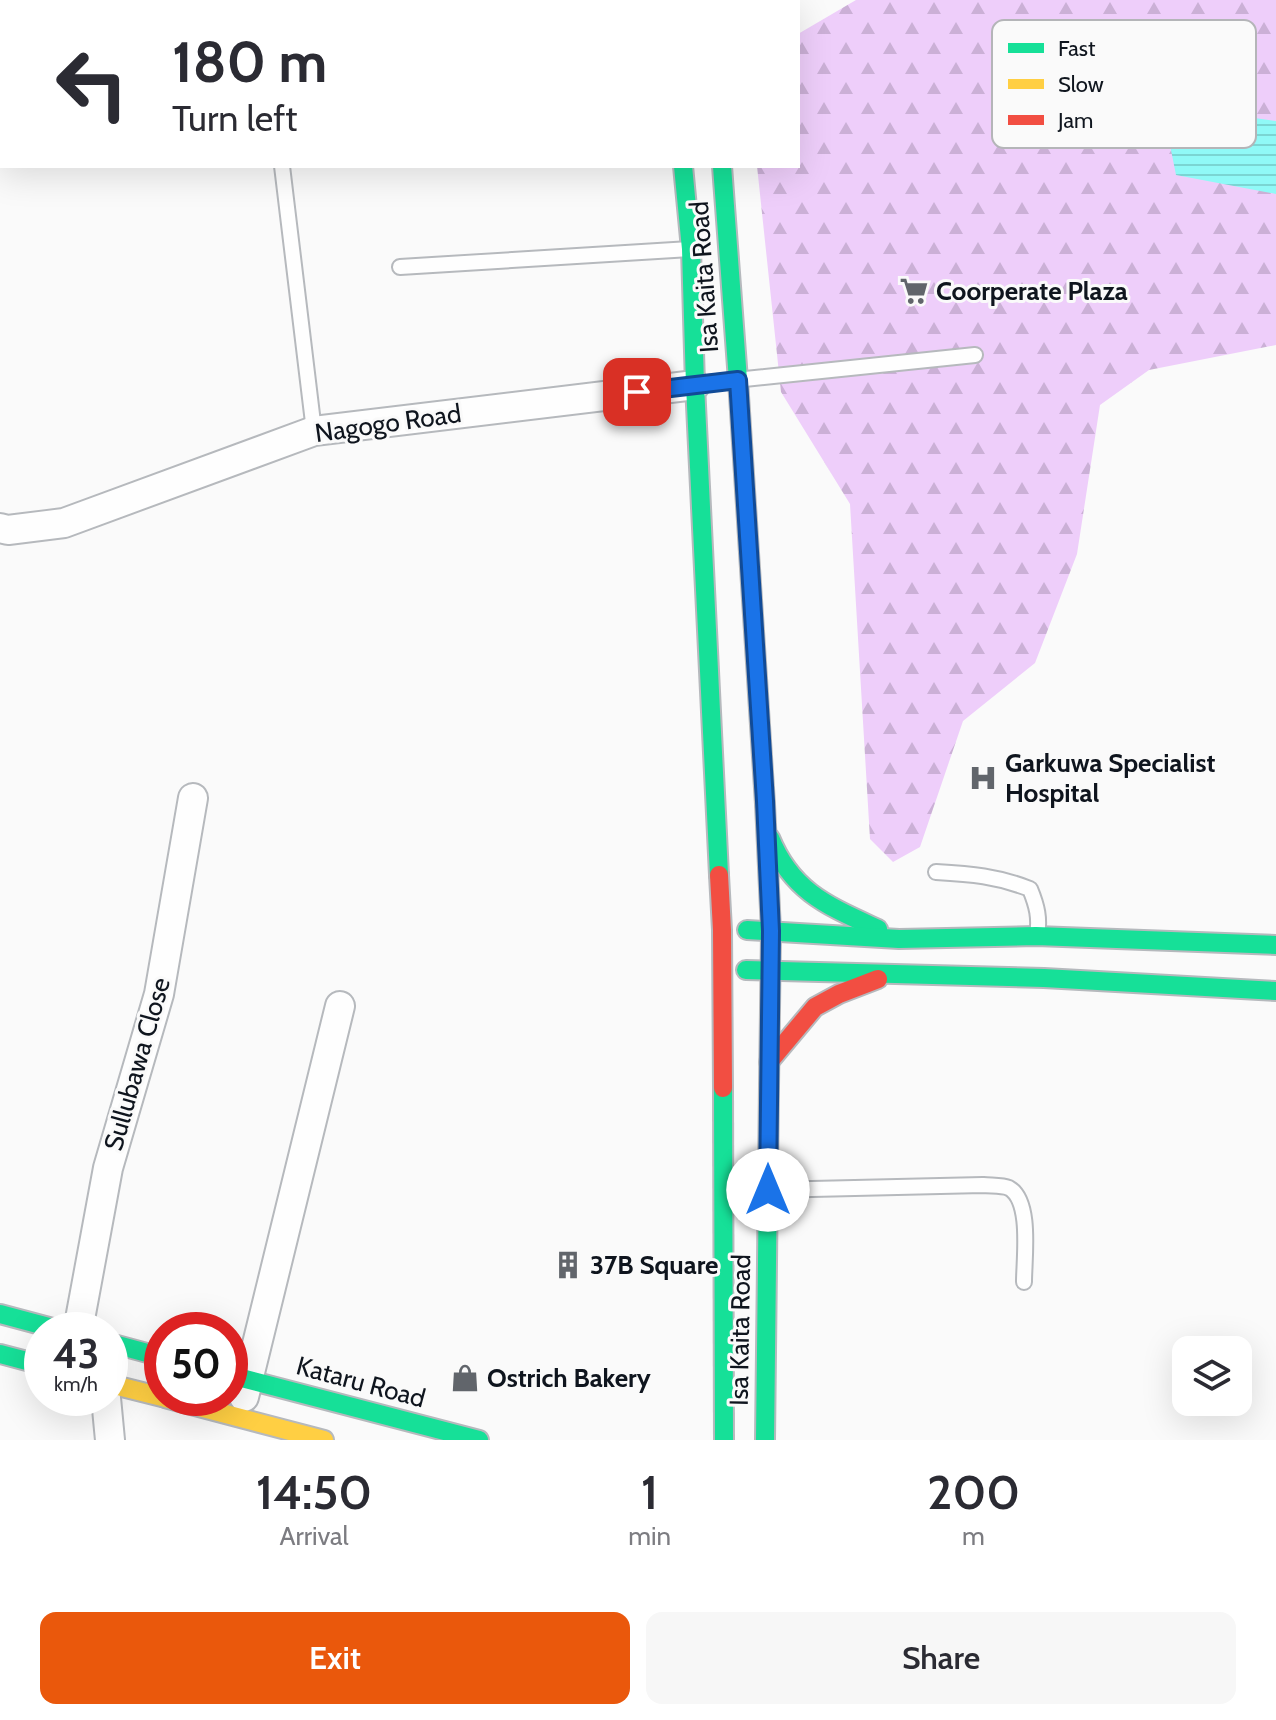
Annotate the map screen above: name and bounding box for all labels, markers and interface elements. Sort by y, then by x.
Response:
legend [992,20,1256,148]
text: 180 m [172,28,327,96]
icon: left [40,32,144,136]
text: Fast [1058,35,1096,62]
text: Slow [1058,71,1104,98]
text: Turn left [172,96,297,140]
text: Jam [1057,107,1093,134]
street label: Isa Kaita Road [683,200,725,354]
place label: Coorperate Plaza [936,275,1128,307]
supermarket icon: Coorperate Plaza [899,276,929,306]
pin [603,358,671,426]
icon: arrive [615,370,659,414]
street label: Nagogo Road [313,397,463,449]
place label: Garkuwa Specialist Hospital [1005,747,1216,809]
hospital icon: Garkuwa Specialist Hospital [968,763,998,793]
street label: Sullubawa Close [97,974,177,1154]
position arrow [726,1148,810,1232]
place label: 37B Square [590,1249,718,1281]
building icon: 37B Square [553,1250,583,1280]
street label: Isa Kaita Road [723,1254,757,1406]
speed limit sign: 50 [144,1312,248,1416]
text: 43 [53,1329,99,1378]
map controls [1172,1336,1252,1416]
button: layers [1172,1336,1252,1416]
street label: Kataru Road [293,1349,429,1415]
place label: Ostrich Bakery [487,1362,651,1394]
shop icon: Ostrich Bakery [450,1363,480,1393]
text: km/h [54,1372,98,1396]
text: 14:50 [256,1463,372,1521]
text: 1 [641,1463,658,1521]
text: 200 [927,1463,1020,1521]
text: Arrival [279,1520,349,1552]
text: min [628,1520,671,1552]
text: m [962,1520,985,1552]
button: Exit [40,1612,630,1704]
button: Share [646,1612,1236,1704]

